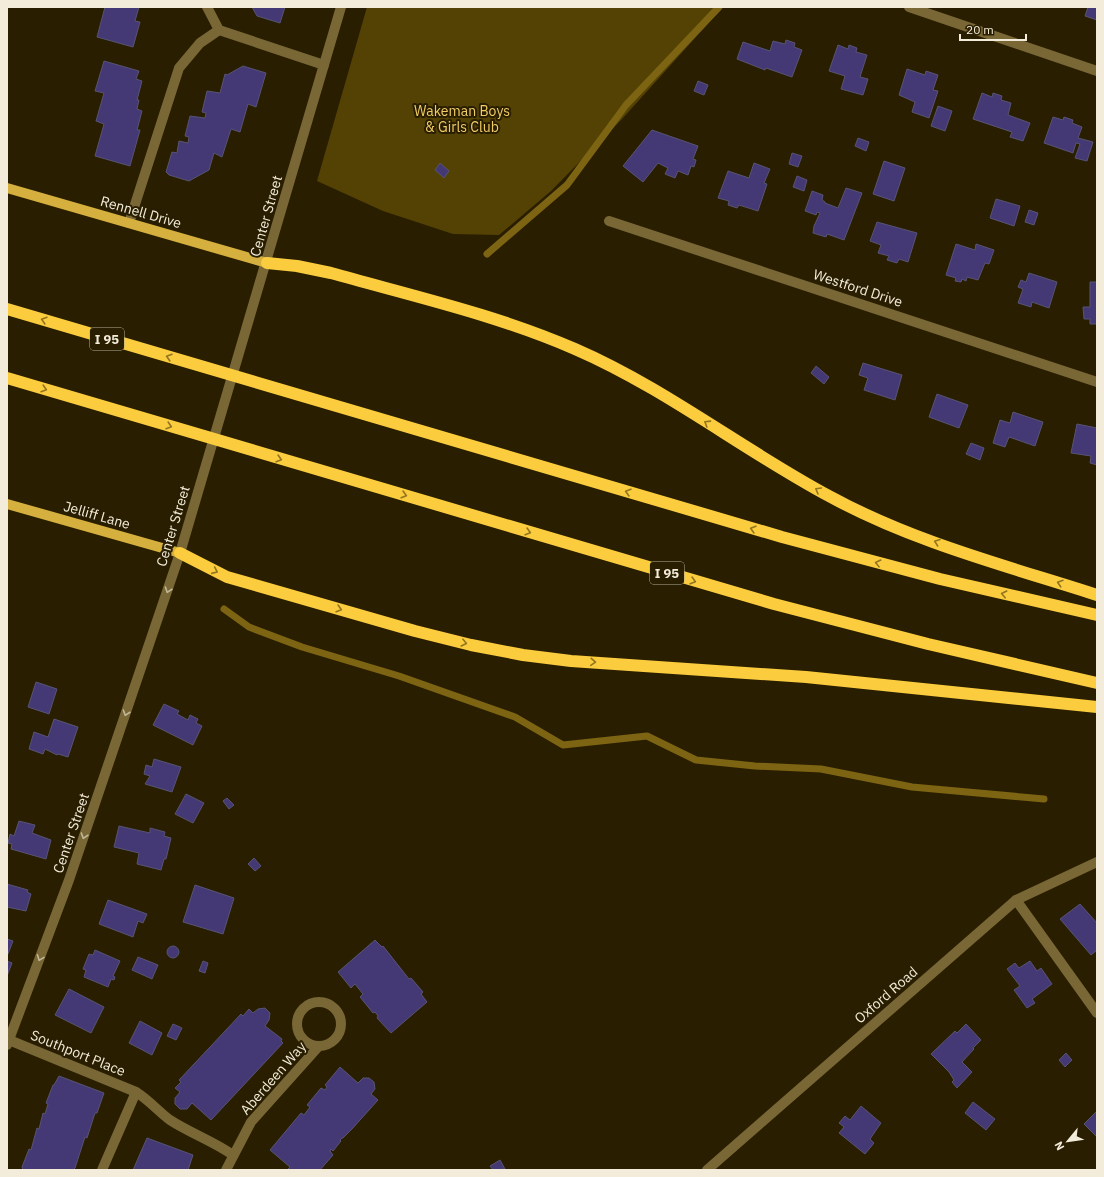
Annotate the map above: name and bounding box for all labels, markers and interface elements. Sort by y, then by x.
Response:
scale bar [960,16,1026,42]
text: 20 m [966,22,994,37]
park label: Wakeman Boys & Girls Club [414,102,510,136]
street label: Center Street [246,173,286,259]
street label: Rennell Drive [98,192,184,232]
street label: Westford Drive [811,265,905,311]
one-way arrow [41,316,48,325]
road number: I 95 [90,328,124,350]
one-way arrow [166,353,173,362]
one-way arrow [41,384,48,393]
one-way arrow [704,420,711,427]
one-way arrow [165,421,172,430]
one-way arrow [275,454,282,463]
street label: Center Street [152,483,194,569]
one-way arrow [815,487,822,494]
one-way arrow [625,488,632,497]
one-way arrow [400,490,407,499]
street label: Jelliff Lane [62,497,133,533]
one-way arrow [749,525,756,534]
one-way arrow [525,527,532,536]
one-way arrow [933,539,940,547]
one-way arrow [875,560,881,568]
road number: I 95 [650,562,684,584]
one-way arrow [210,566,218,574]
one-way arrow [690,576,697,585]
one-way arrow [1057,579,1064,588]
one-way arrow [164,586,173,593]
one-way arrow [1001,590,1008,599]
one-way arrow [335,604,342,613]
one-way arrow [461,638,468,647]
one-way arrow [590,658,596,667]
one-way arrow [122,709,131,716]
street label: Center Street [49,790,93,876]
one-way arrow [81,832,89,839]
one-way arrow [36,954,45,961]
street label: Oxford Road [851,963,921,1027]
street label: Southport Place [28,1026,128,1080]
street label: Aberdeen Way [236,1038,310,1118]
north arrow [1048,1121,1088,1161]
text: N [1051,1139,1067,1153]

